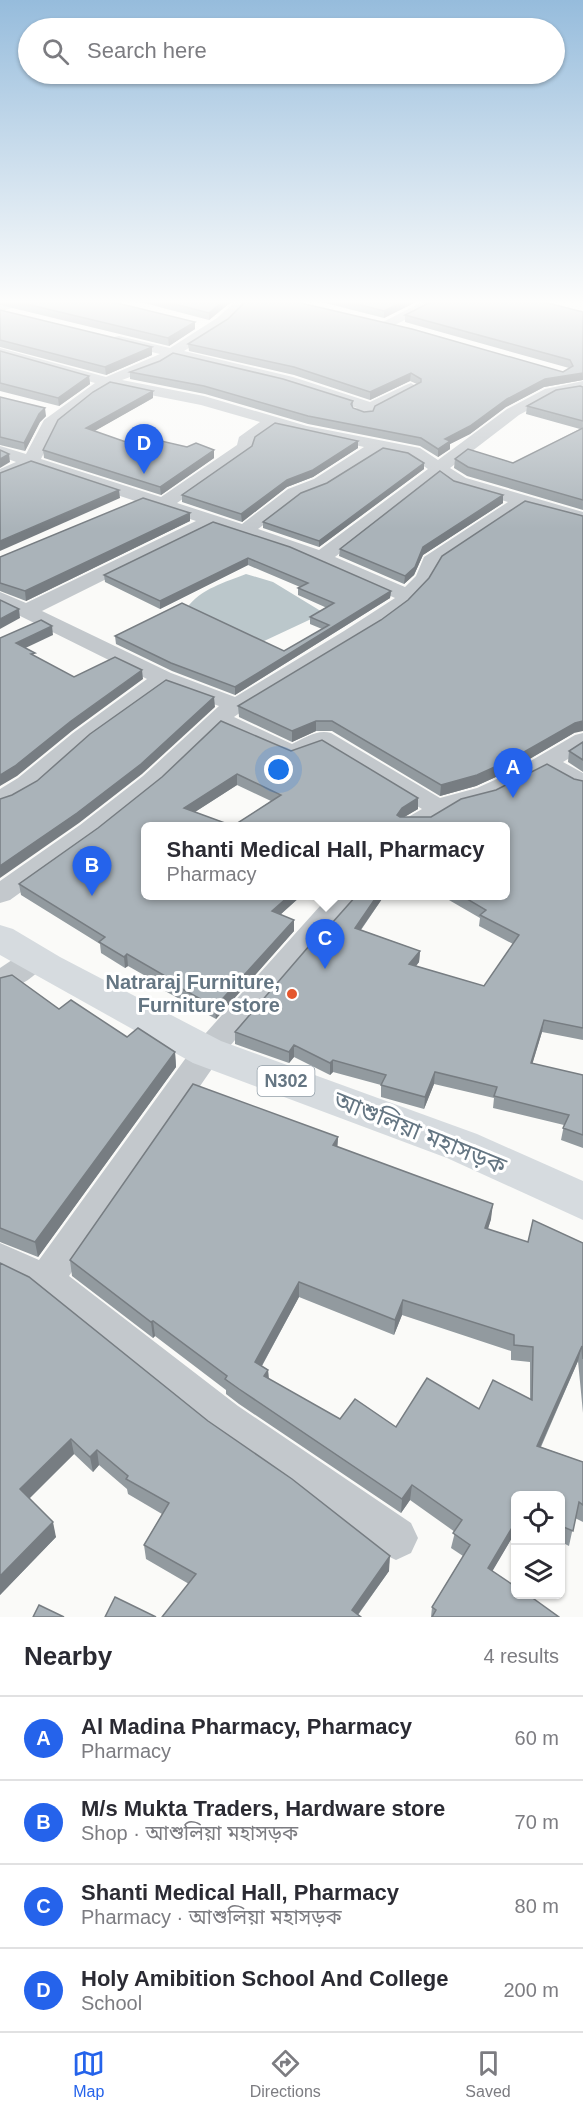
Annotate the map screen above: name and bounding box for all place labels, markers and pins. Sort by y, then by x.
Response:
pin: D [124,424,164,474]
pin: A [494,748,532,798]
pin: B [72,846,112,896]
pin: C [306,920,344,969]
place label: Natraraj Furniture, Furniture store [106,971,280,1016]
marker: Natraraj Furniture, Furniture store [285,987,299,1001]

